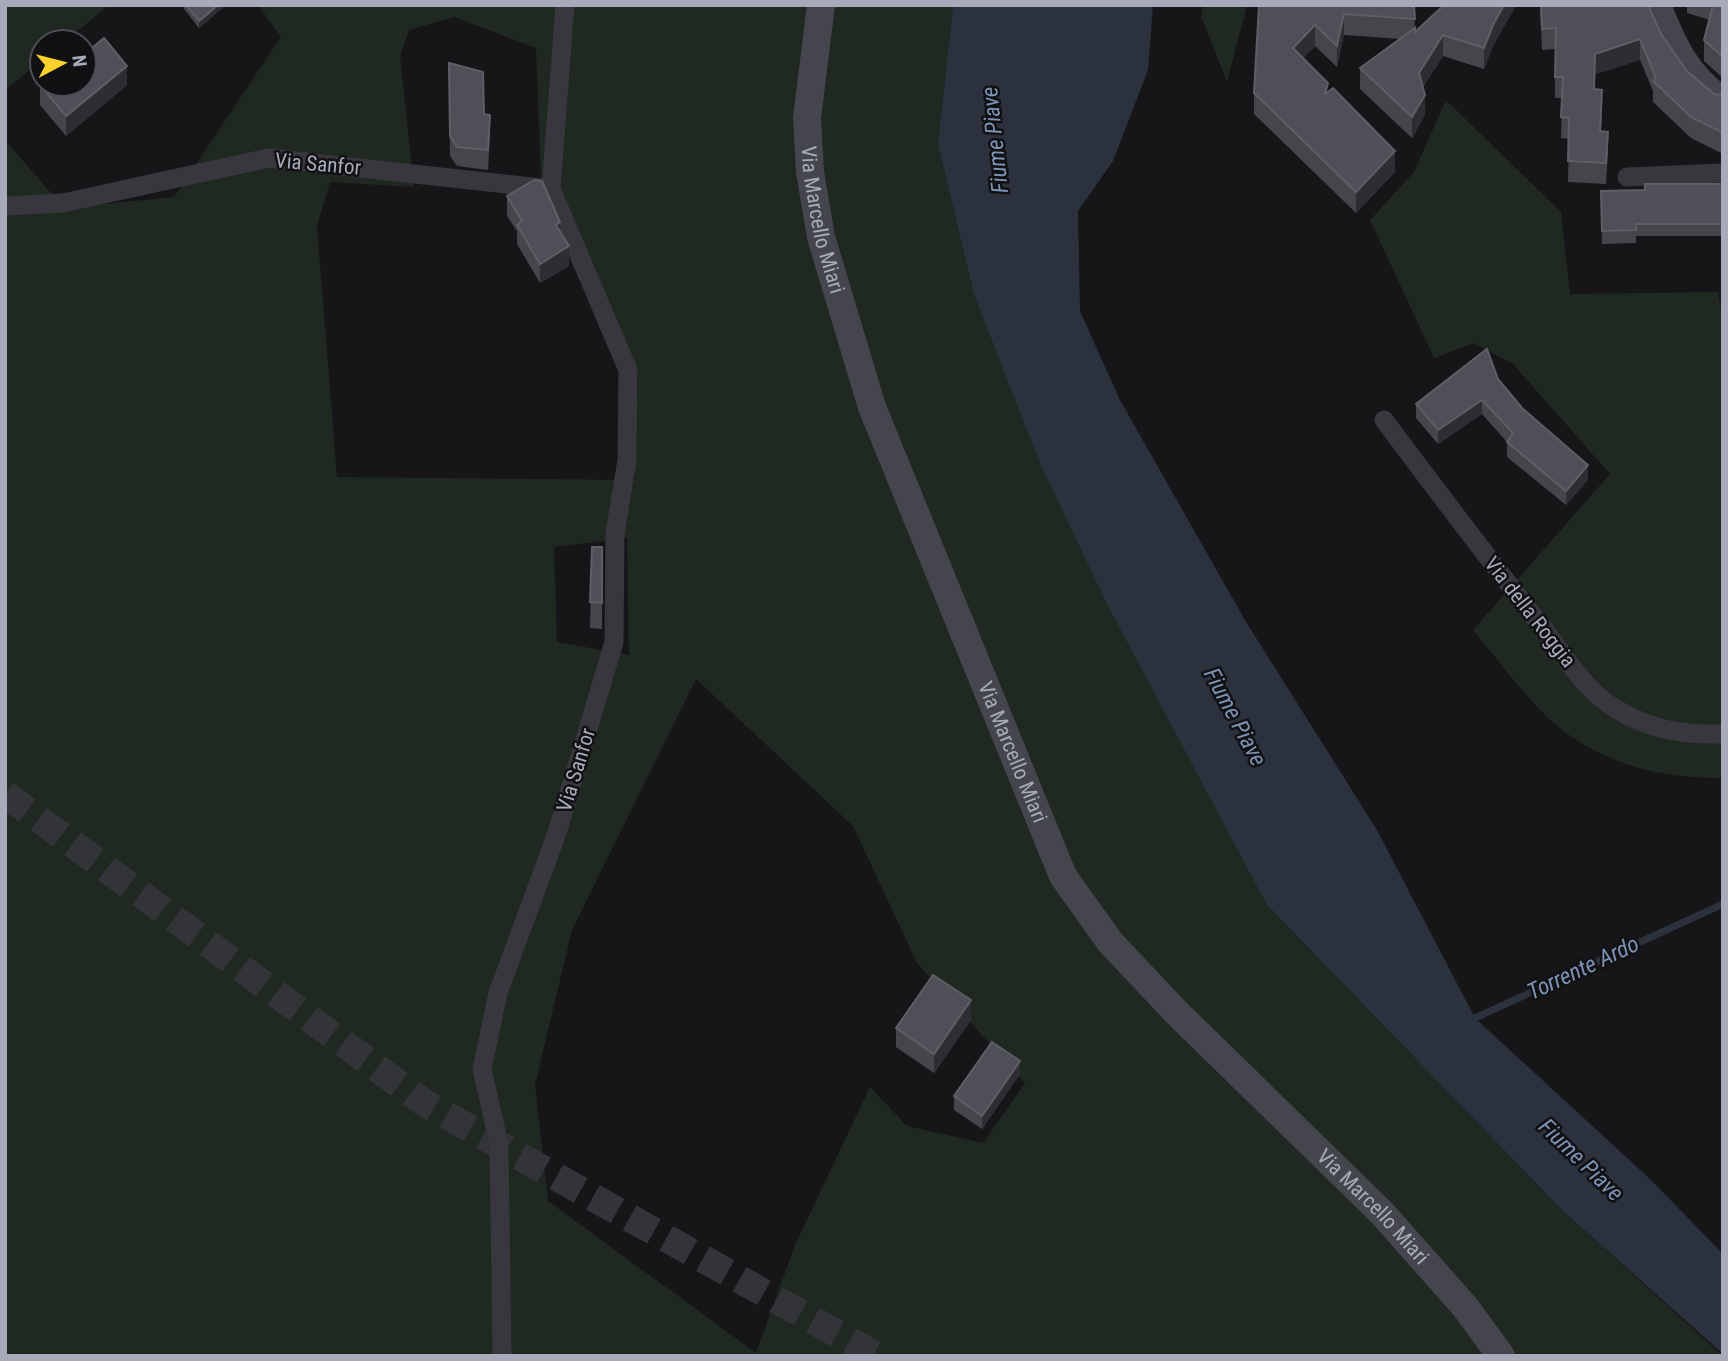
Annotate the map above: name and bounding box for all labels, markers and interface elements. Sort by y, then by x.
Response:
north arrow [28,28,98,98]
text: N [67,54,92,68]
water label: Fiume Piave [976,85,1014,195]
street label: Via Marcello Miari [797,145,849,296]
street label: Via Sanfor [274,148,362,180]
street label: Via della Roggia [1479,552,1581,672]
water label: Fiume Piave [1198,663,1272,771]
street label: Via Marcello Miari [973,678,1052,826]
street label: Via Sanfor [552,725,600,815]
water label: Torrente Ardo [1523,930,1643,1006]
water label: Fiume Piave [1533,1113,1629,1207]
street label: Via Marcello Miari [1312,1144,1434,1269]

